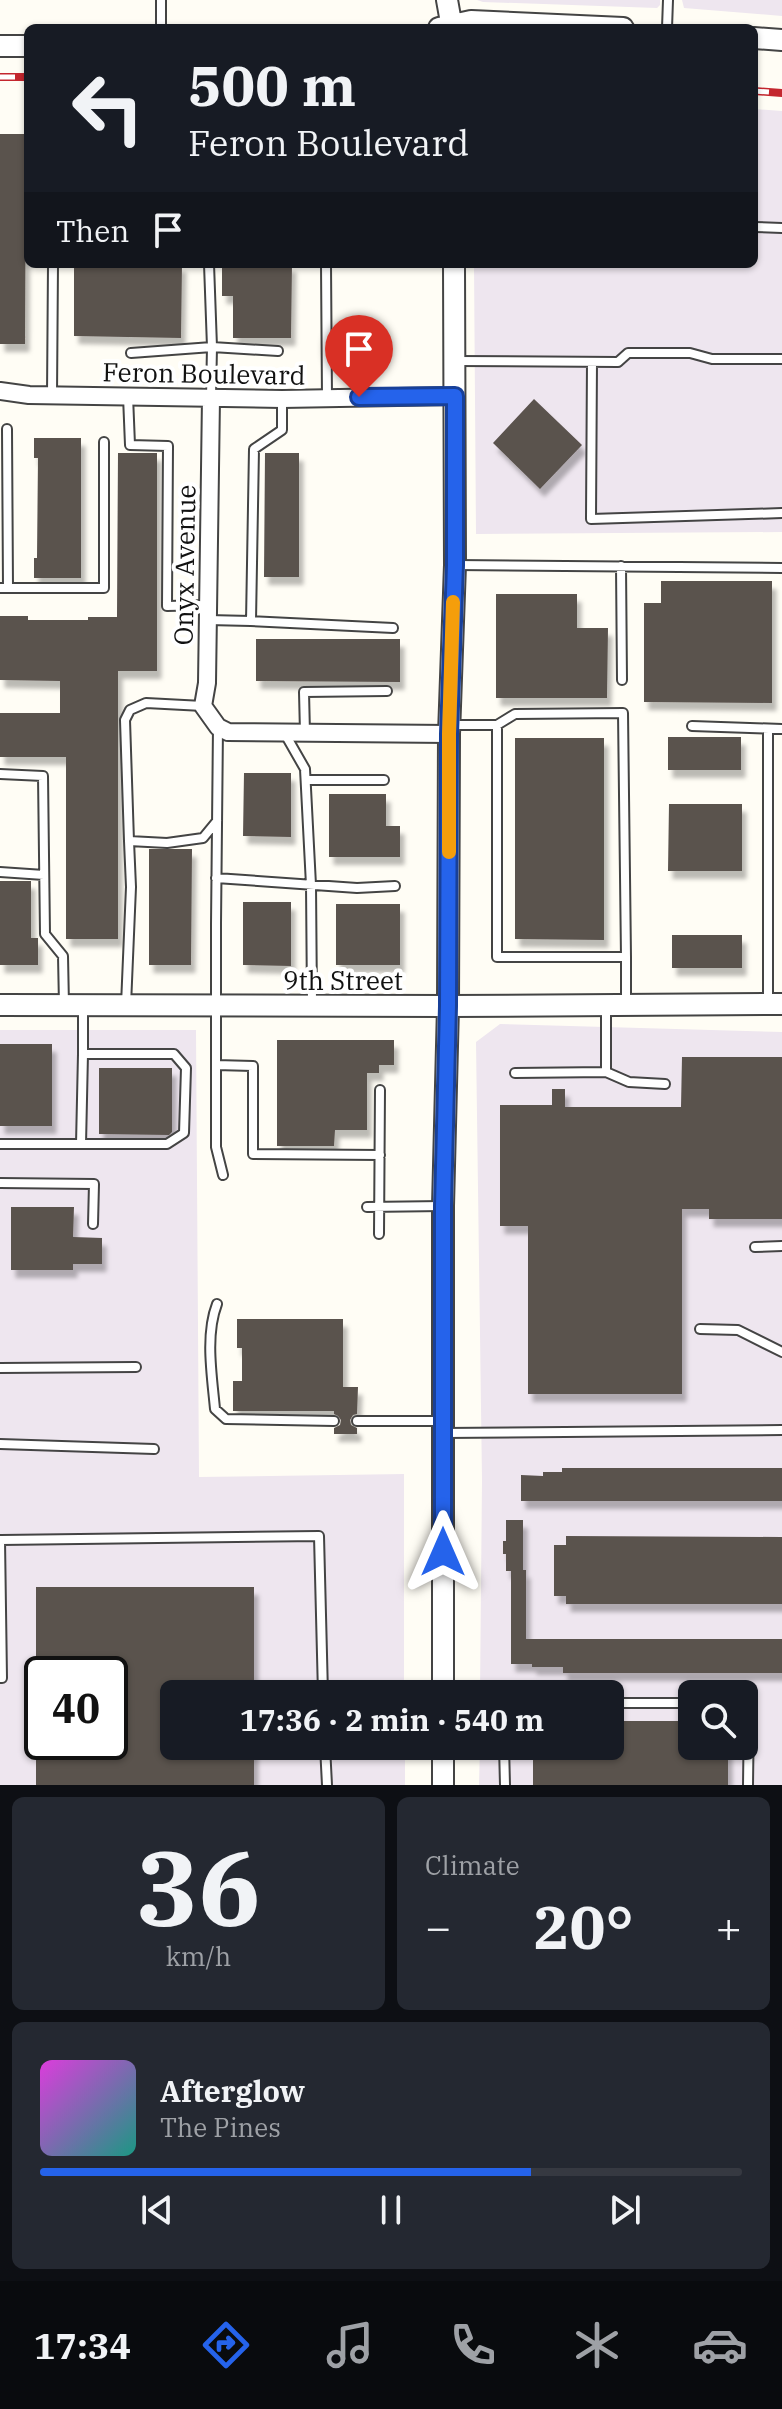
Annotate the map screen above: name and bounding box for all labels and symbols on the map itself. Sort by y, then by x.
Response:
pin [325,315,393,397]
street label: Feron Boulevard [102,354,306,392]
street label: Onyx Avenue [166,484,202,646]
street label: 9th Street [283,963,403,997]
position arrow [401,1510,485,1594]
speed limit sign: 40 [24,1656,128,1760]

